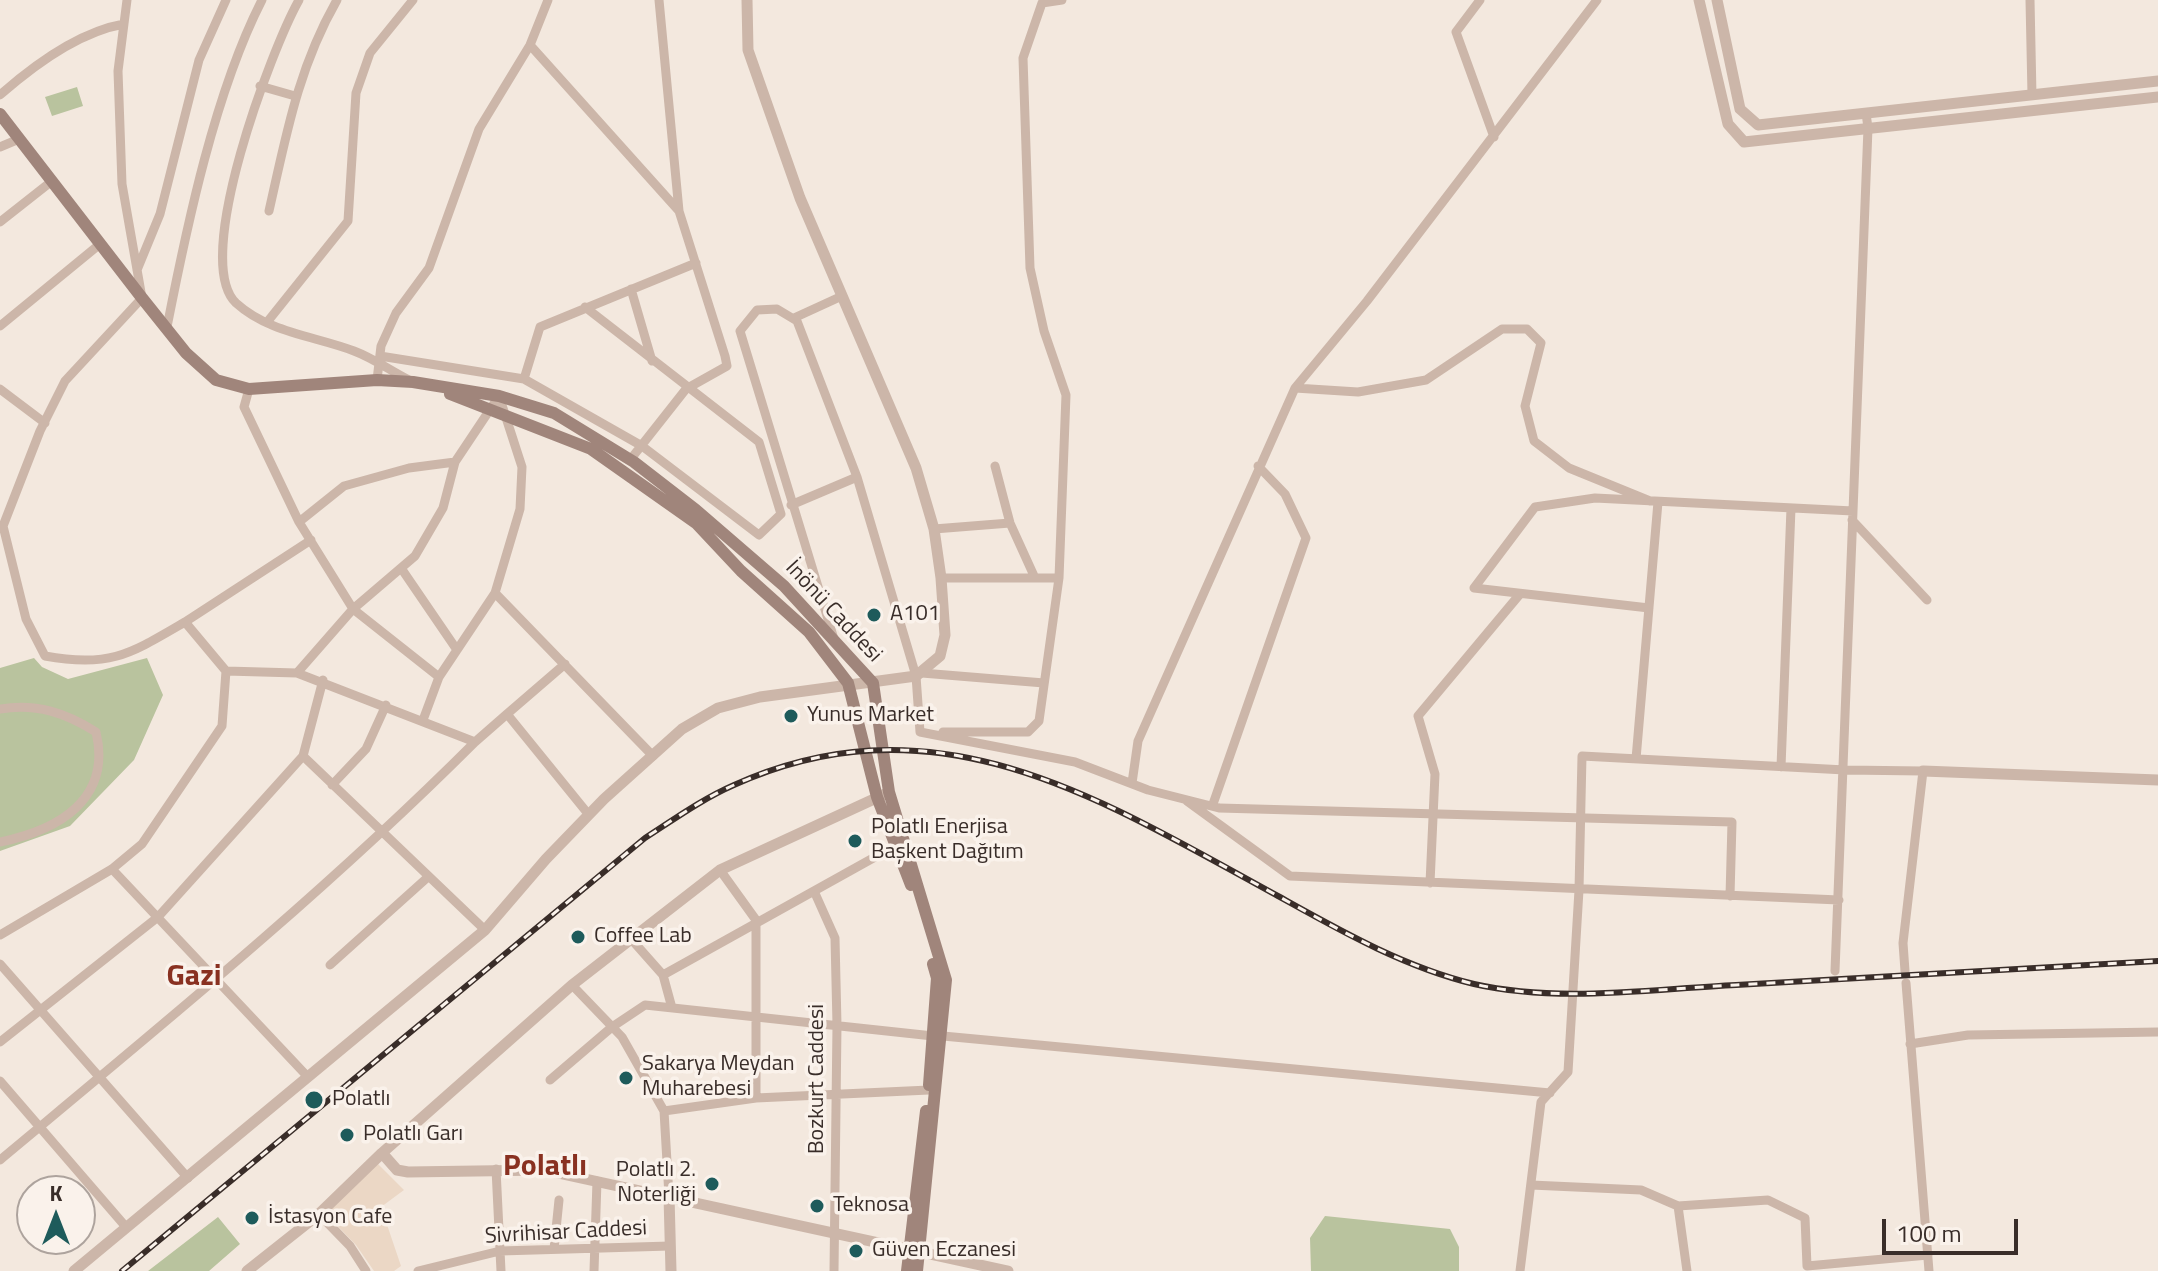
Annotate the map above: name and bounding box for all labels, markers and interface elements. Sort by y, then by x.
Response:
street label: İnönü Caddesi [779,556,887,668]
place label: A101 [890,602,940,628]
marker: A101 [865,606,883,624]
place label: Yunus Market [807,703,934,729]
marker: Yunus Market [782,707,800,725]
place label: Polatlı Enerjisa Başkent Dağıtım [871,815,1024,866]
marker: Polatlı Enerjisa Başkent Dağıtım [846,832,864,850]
place label: Coffee Lab [594,924,692,950]
marker: Coffee Lab [569,928,587,946]
district label: Gazi [166,960,222,996]
street label: Bozkurt Caddesi [805,1004,831,1154]
place label: Sakarya Meydan Muharebesi [642,1052,795,1104]
marker: Sakarya Meydan Muharebesi [617,1069,635,1087]
place label: Polatlı [332,1087,390,1113]
marker: Polatlı [303,1089,325,1111]
place label: Polatlı Garı [363,1122,463,1148]
marker: Polatlı Garı [338,1126,356,1144]
district label: Polatlı [503,1150,587,1186]
place label: Polatlı 2. Noterliği [616,1158,696,1210]
north arrow [16,1175,96,1255]
marker: Polatlı 2. Noterliği [703,1175,721,1193]
text: K [49,1176,63,1210]
place label: Teknosa [833,1193,909,1219]
marker: Teknosa [808,1197,826,1215]
scale bar [1886,1203,2022,1253]
place label: İstasyon Cafe [268,1205,392,1231]
marker: İstasyon Cafe [243,1209,261,1227]
text: 100 m [1896,1215,1962,1251]
street label: Sivrihisar Caddesi [484,1216,648,1250]
place label: Güven Eczanesi [872,1238,1016,1264]
marker: Güven Eczanesi [847,1242,865,1260]

